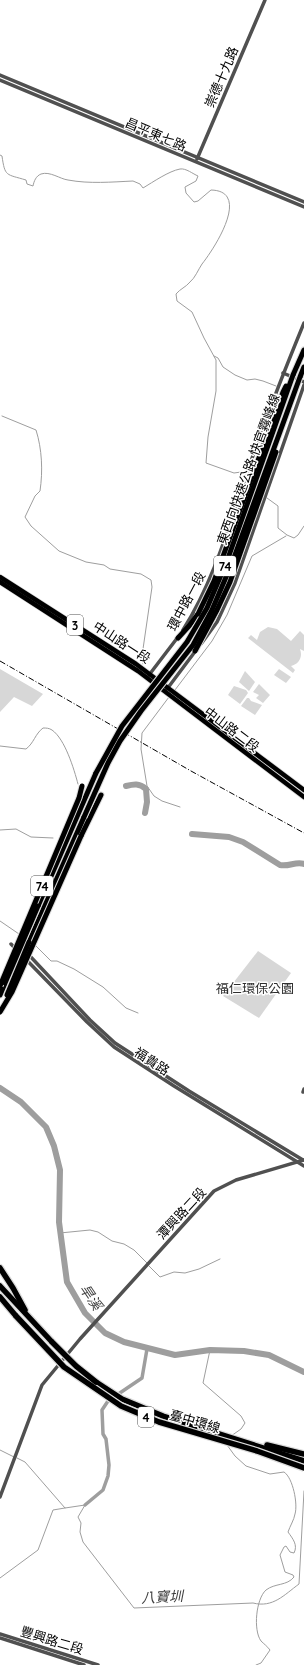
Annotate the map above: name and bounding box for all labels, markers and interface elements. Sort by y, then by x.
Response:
street label: 崇德十九路 [201,44,241,110]
street label: 昌平東七路 [123,114,189,154]
street label: 東西向快速公路 快官霧峰線 [213,391,283,547]
road number: 74 [214,556,236,576]
street label: 環中路一段 [164,569,208,633]
road number: 3 [67,615,83,635]
street label: 中山路一段 [90,618,154,666]
street label: 中山路二段 [201,703,263,755]
road number: 74 [31,876,53,896]
park label: 福仁環保公園 [216,980,294,996]
street label: 福貴路 [131,1044,173,1078]
street label: 潭興路二段 [153,1184,209,1242]
water label: 旱溪 [76,1280,107,1315]
street label: 臺中環線 [168,1406,222,1436]
road number: 4 [138,1407,154,1427]
water label: 八寶圳 [141,1587,185,1607]
street label: 豐興路二段 [19,1623,85,1657]

